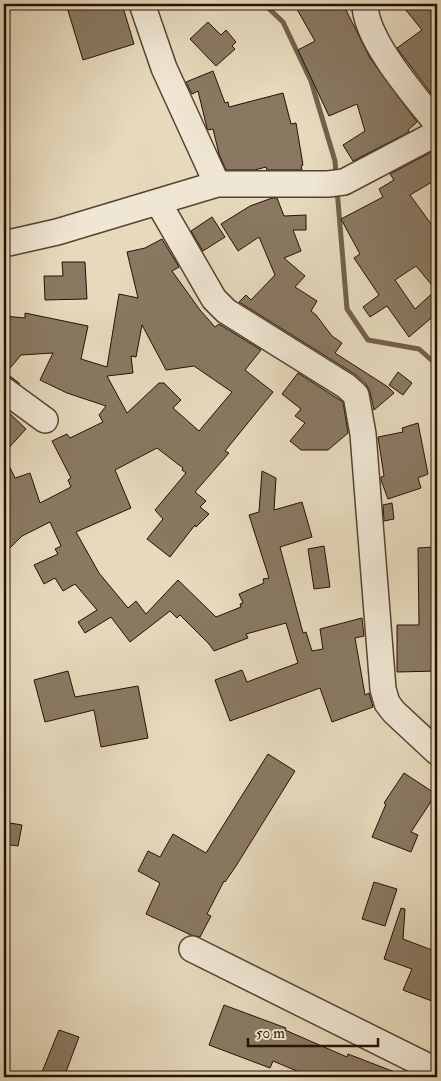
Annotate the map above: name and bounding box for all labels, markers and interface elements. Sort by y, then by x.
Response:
scale bar [248,1016,378,1048]
text: 50 m [256,1024,285,1043]

